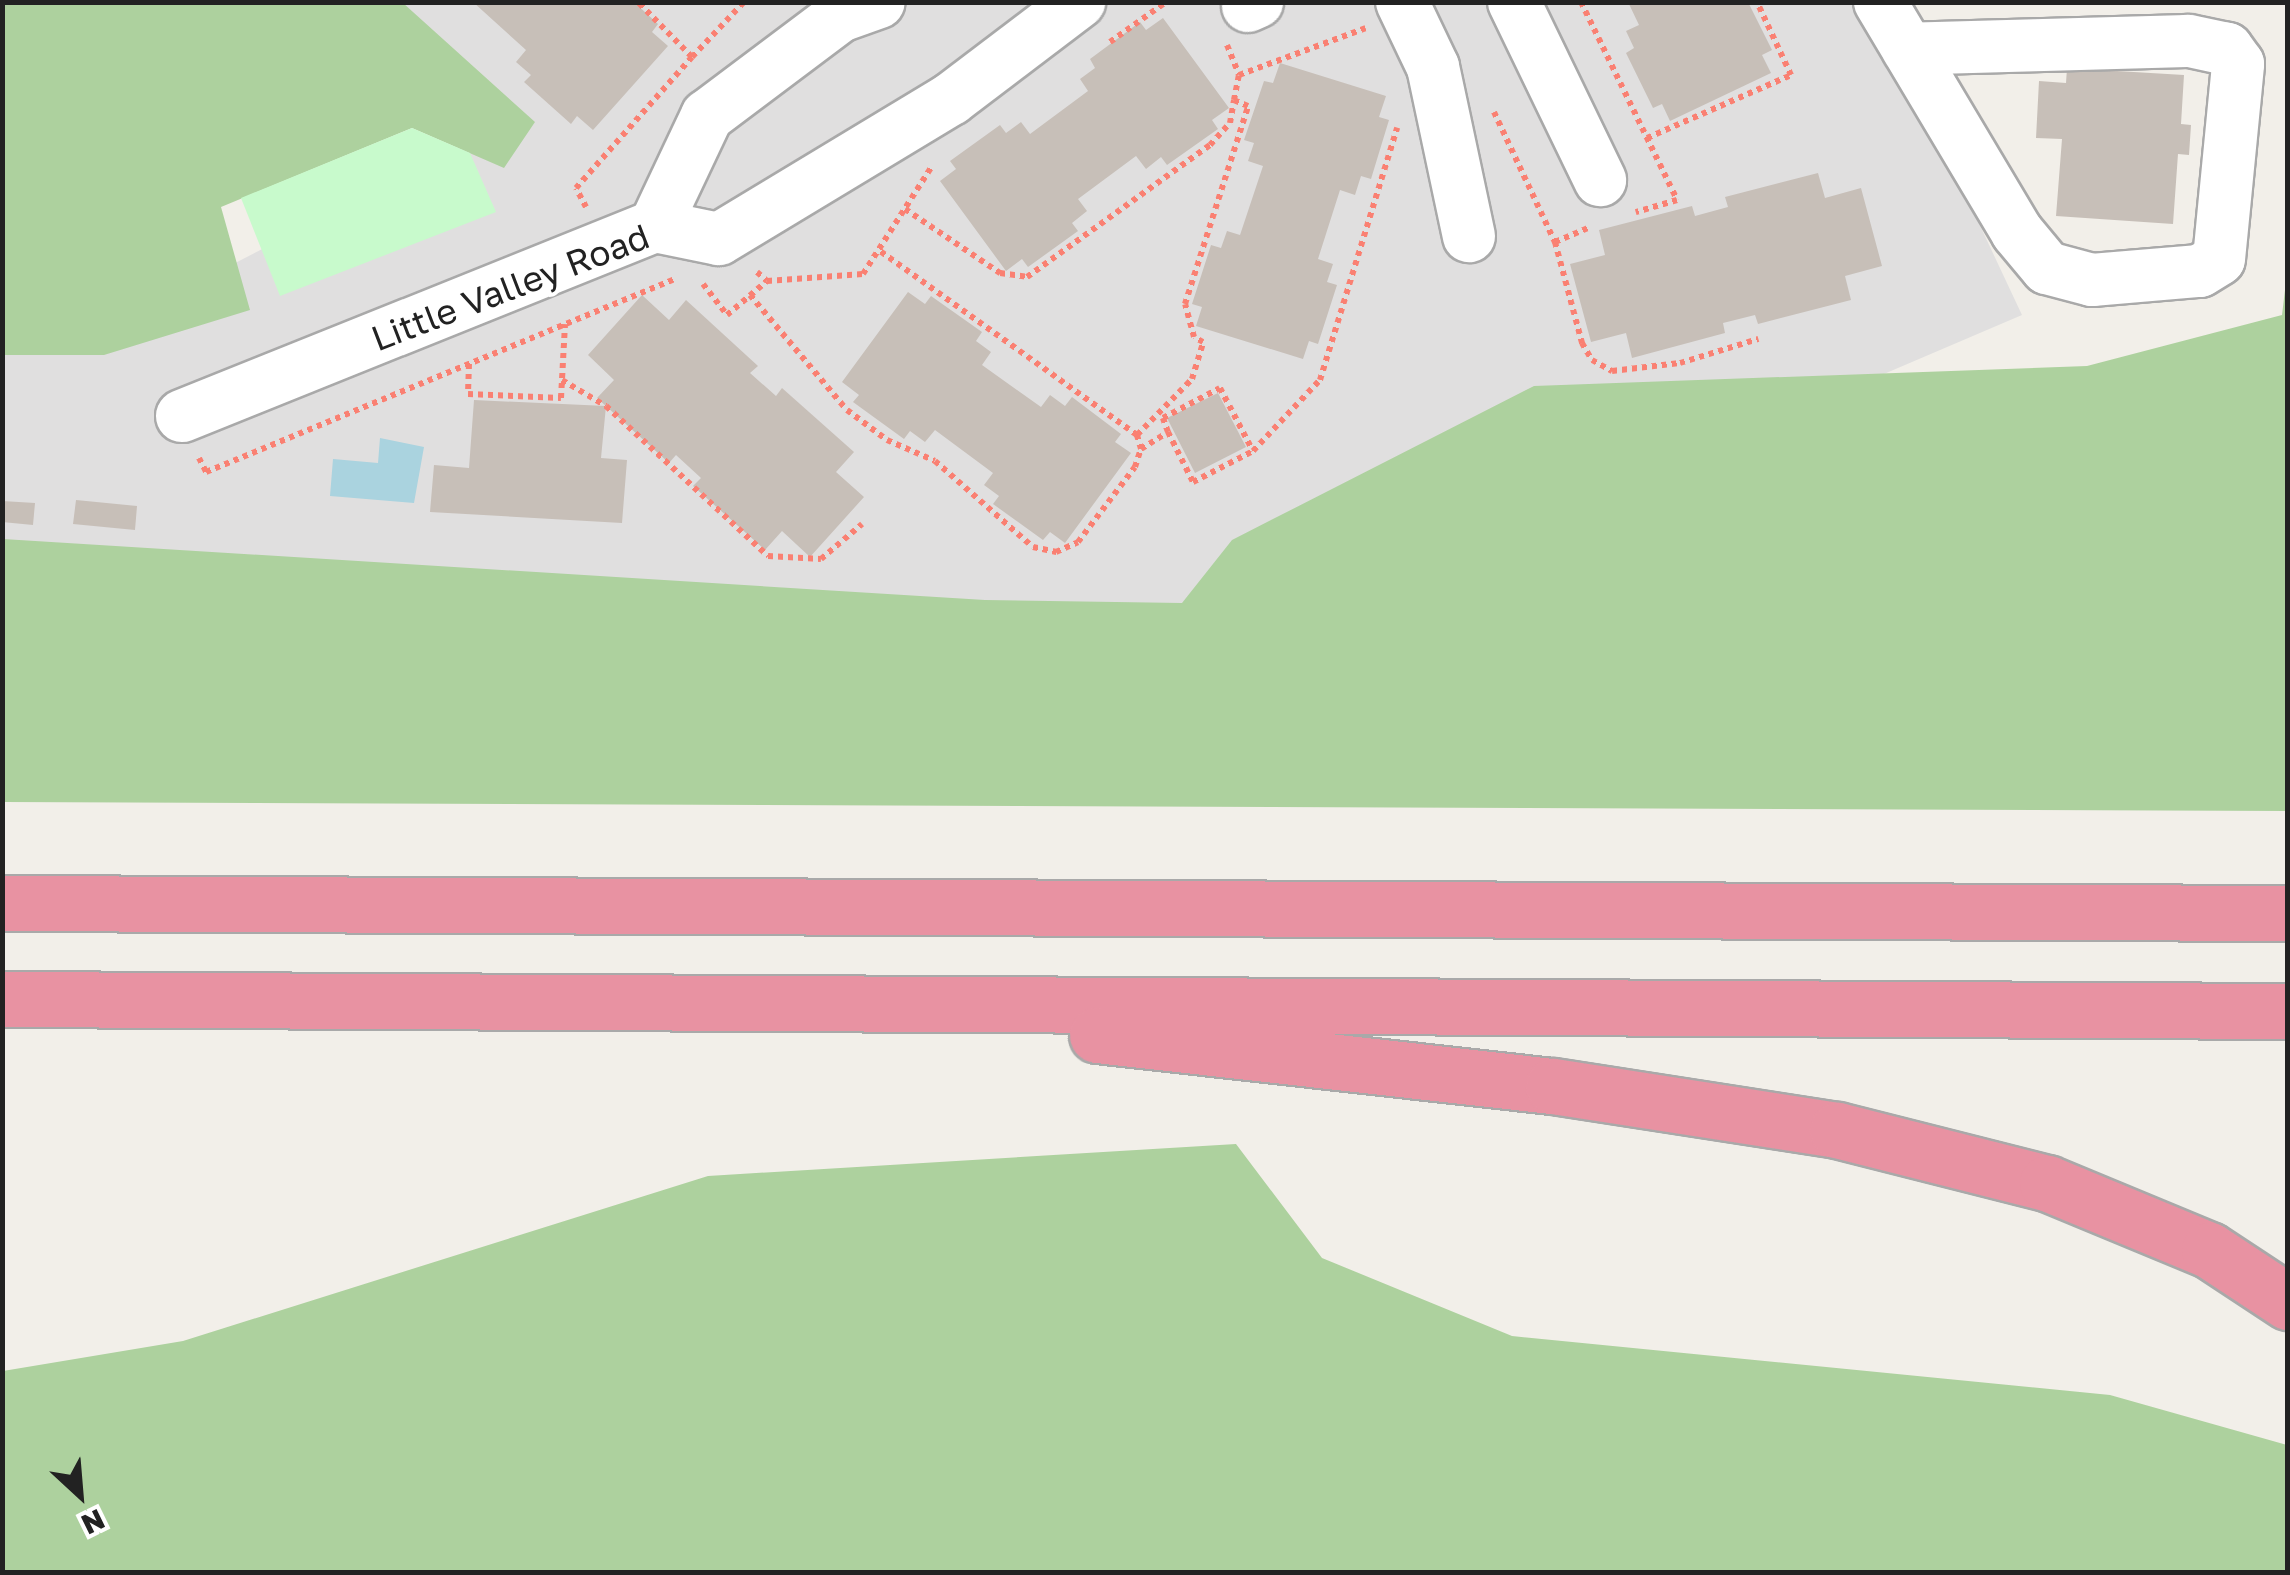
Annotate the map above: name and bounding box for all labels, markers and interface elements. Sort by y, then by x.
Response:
street label: Little Valley Road [365,215,655,359]
north arrow [30,1445,130,1545]
text: N [77,1503,110,1542]

